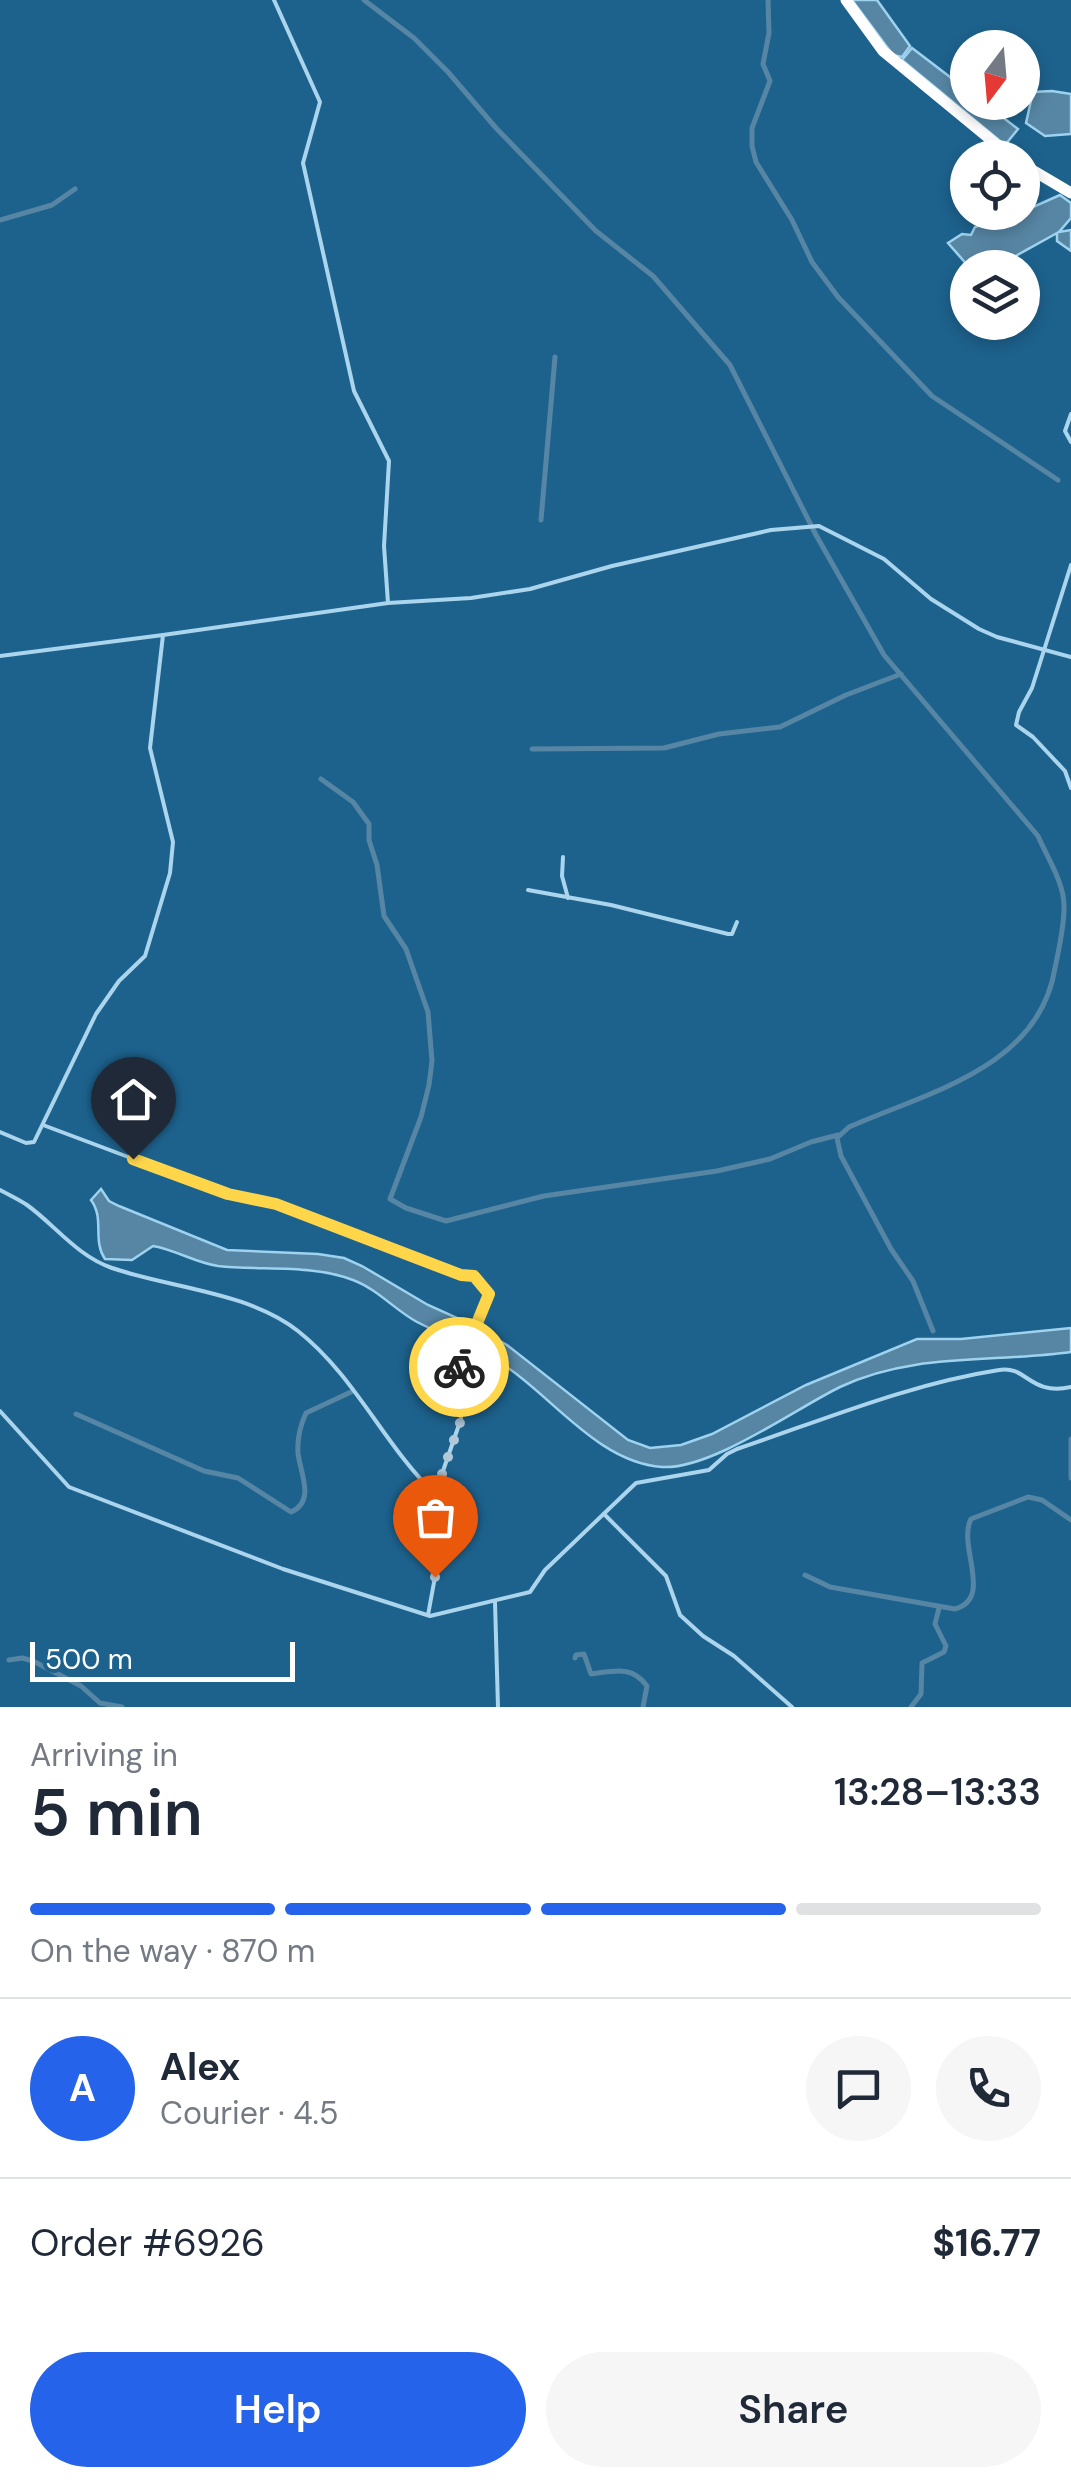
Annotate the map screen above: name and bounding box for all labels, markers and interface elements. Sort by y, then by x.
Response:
north arrow [950,30,1040,120]
map controls [950,30,1040,340]
button: locate [950,140,1040,230]
button: layers [950,250,1040,340]
pin [91,1057,176,1160]
icon: home [106,1072,161,1127]
courier [409,1317,509,1417]
icon: bike [432,1340,487,1395]
pin [393,1475,478,1578]
icon: bag [408,1490,463,1545]
scale bar [30,1637,295,1682]
text: 500 m [45,1641,133,1678]
text: Arriving in [30,1734,178,1776]
text: 13:28–13:33 [834,1767,1041,1817]
text: 5 min [30,1771,203,1855]
text: On the way · 870 m [30,1930,315,1972]
button: chat [806,2036,911,2141]
button: phone [936,2036,1041,2141]
text: Alex [160,2042,240,2092]
text: A [69,2063,96,2113]
text: Courier · 4.5 [160,2092,338,2134]
text: Order #6926 [30,2218,265,2268]
text: $16.77 [932,2218,1041,2268]
button: Help [30,2352,526,2467]
button: Share [546,2352,1041,2467]

